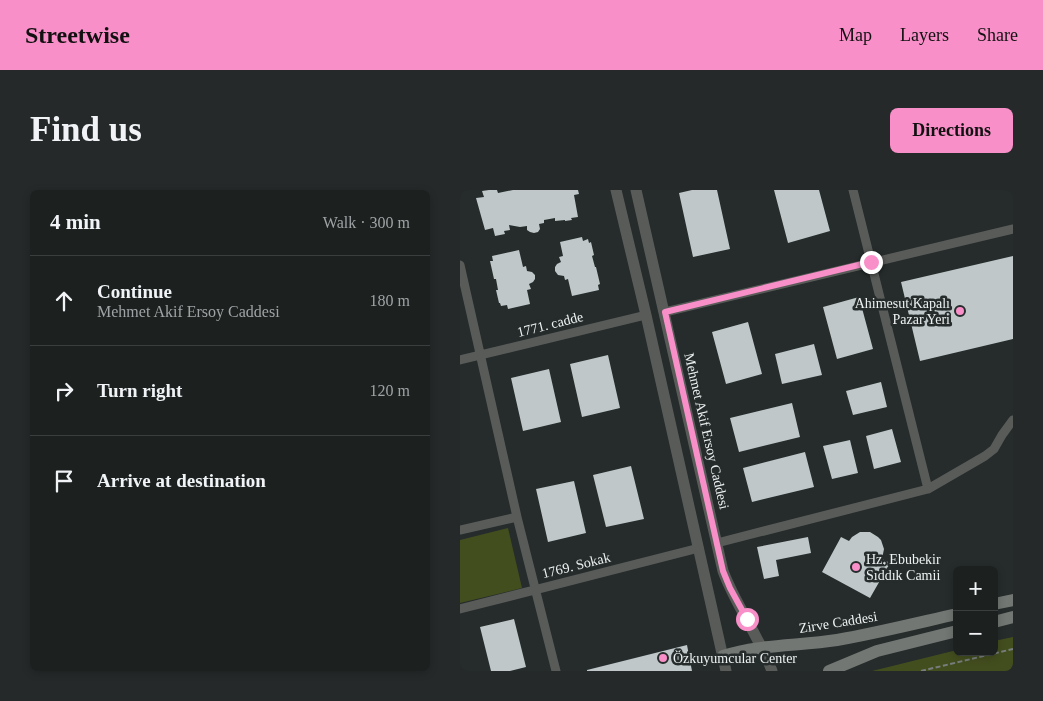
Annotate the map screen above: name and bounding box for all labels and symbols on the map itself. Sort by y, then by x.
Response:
route end [860,251,883,274]
place label: Ahimesut Kapalı Pazar Yeri [855,296,950,327]
marker: Ahimesut Kapalı Pazar Yeri [954,305,966,317]
street label: 1771. cadde [515,309,585,340]
street label: Mehmet Akif Ersoy Caddesi [681,352,732,511]
street label: 1769. Sokak [540,550,612,581]
place label: Hz. Ebubekir Sıddık Camii [866,552,941,583]
marker: Hz. Ebubekir Sıddık Camii [850,561,862,573]
route start [736,608,759,631]
street label: Zirve Caddesi [798,609,878,636]
place label: Özkuyumcular Center [673,650,797,666]
marker: Özkuyumcular Center [657,652,669,664]

